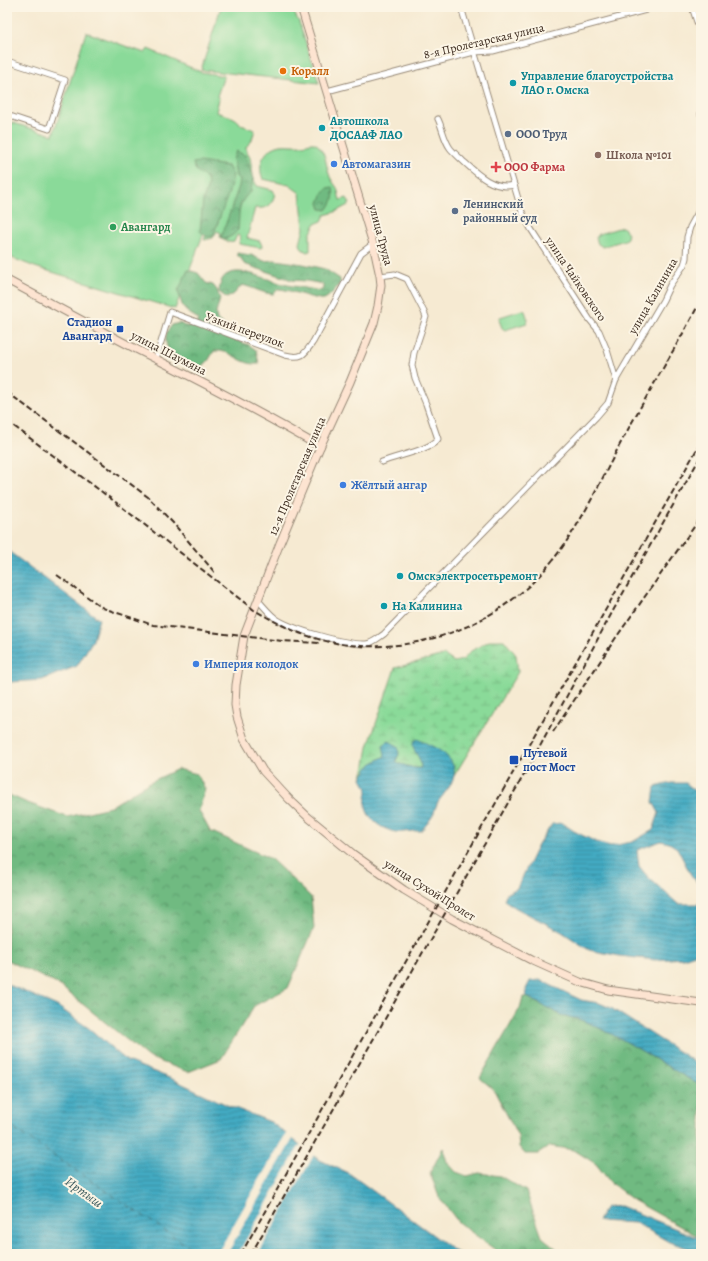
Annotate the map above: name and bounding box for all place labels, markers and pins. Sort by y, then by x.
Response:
place label: Коралл [291,63,329,79]
marker: Коралл [278,66,288,76]
place label: Управление благоустройства ЛАО г. Омска [521,68,674,98]
marker: Управление благоустройства ЛАО г. Омска [508,78,518,88]
place label: Автошкола ДОСААФ ЛАО [329,113,402,143]
marker: Автошкола ДОСААФ ЛАО [317,123,327,133]
place label: ООО Труд [516,126,567,142]
marker: ООО Труд [503,129,513,139]
place label: Школа №101 [606,147,672,163]
marker: Школа №101 [593,150,603,160]
place label: Автомагазин [341,156,411,172]
marker: Автомагазин [329,159,339,169]
place label: ООО Фарма [504,159,566,175]
marker: ООО Фарма [491,162,501,172]
place label: Ленинский районный суд [463,196,537,226]
marker: Ленинский районный суд [450,206,460,216]
place label: Авангард [120,219,171,235]
marker: Авангард [108,222,118,232]
place label: Стадион Авангард [62,314,112,344]
marker: Стадион Авангард [115,324,125,334]
place label: Жёлтый ангар [351,477,428,493]
marker: Жёлтый ангар [338,480,348,490]
place label: Омскэлектросетьремонт [408,568,538,584]
marker: Омскэлектросетьремонт [395,571,405,581]
place label: На Калинина [392,598,463,614]
marker: На Калинина [379,601,389,611]
place label: Империя колодок [204,656,299,672]
marker: Империя колодок [191,659,201,669]
place label: Путевой пост Мост [523,745,576,775]
marker: Путевой пост Мост [508,754,520,766]

